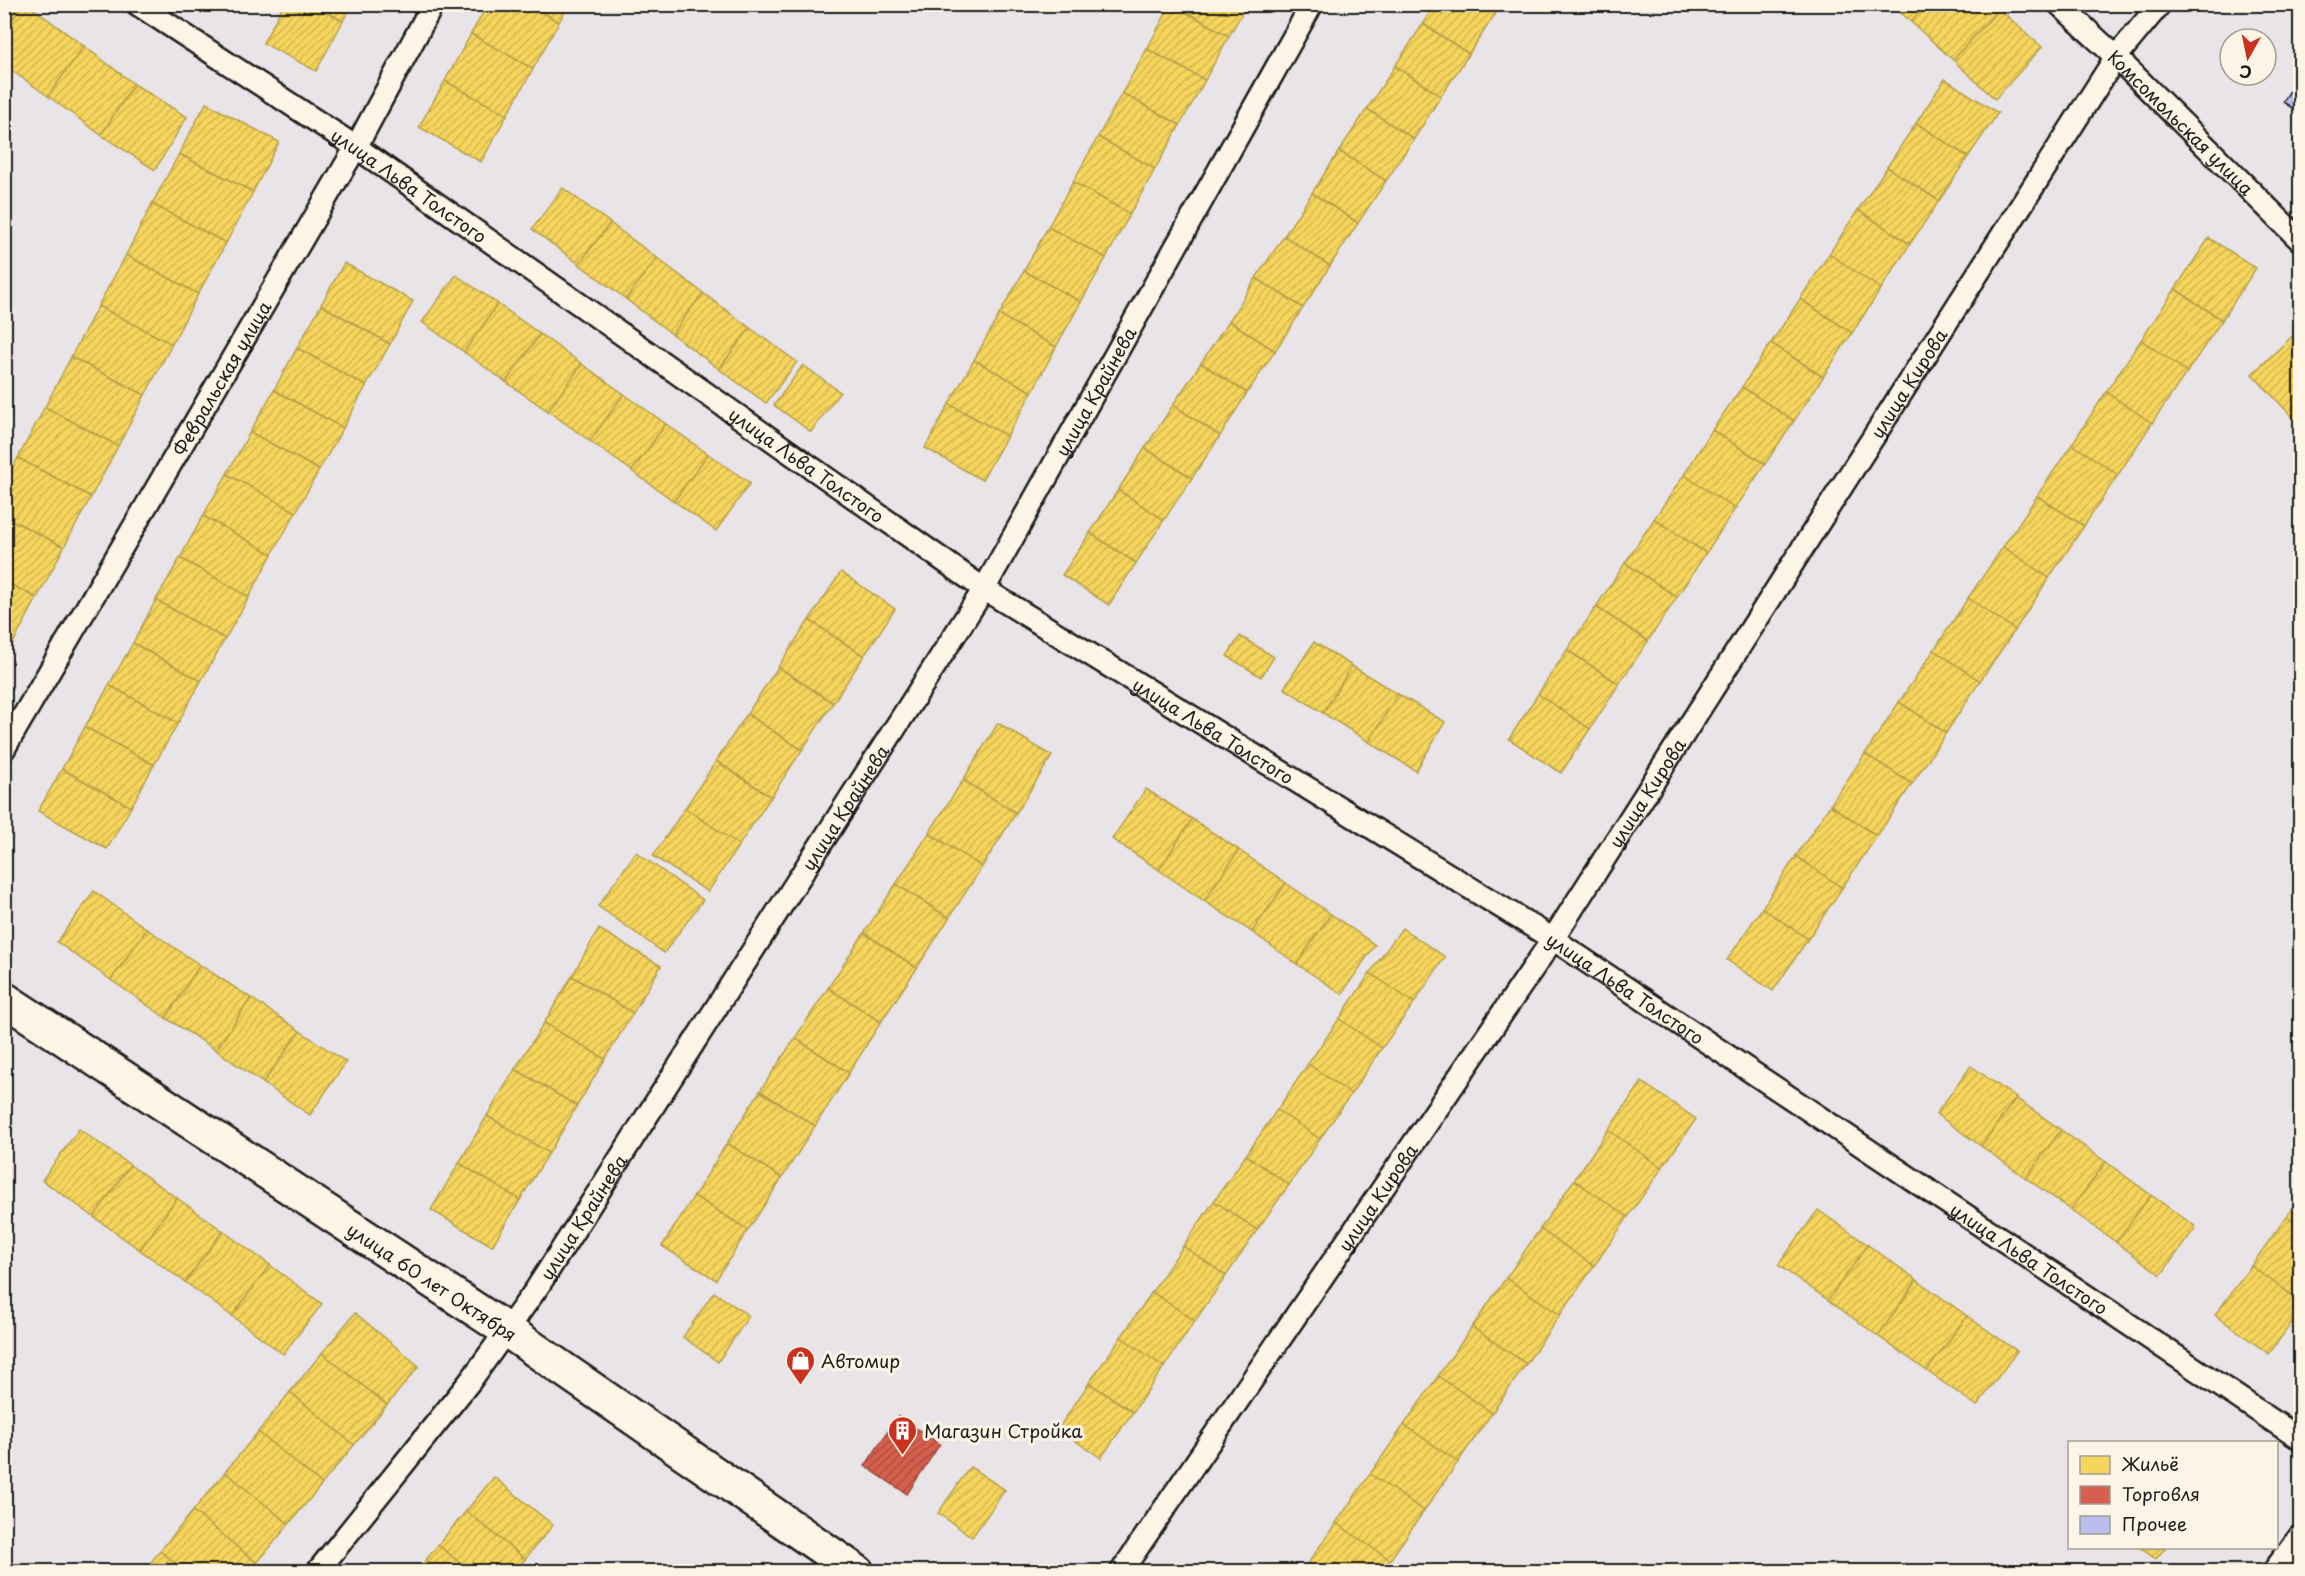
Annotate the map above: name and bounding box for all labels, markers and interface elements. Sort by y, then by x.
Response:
north arrow [2218,27,2278,87]
street label: Комсомольская улица [2102,43,2261,201]
text: С [2238,60,2253,86]
street label: улица Льва Толстого [326,121,493,249]
street label: Февральская улица [165,295,277,460]
street label: улица Крайнева [1048,321,1143,461]
street label: улица Кирова [1863,322,1953,443]
street label: улица Льва Толстого [724,400,890,529]
street label: улица Льва Толстого [1128,670,1299,790]
street label: улица Кирова [1601,732,1692,853]
street label: улица Крайнева [794,738,895,875]
street label: улица Льва Толстого [1541,925,1710,1050]
street label: улица Кирова [1330,1137,1424,1256]
street label: улица Крайнева [532,1148,633,1285]
street label: улица Льва Толстого [1945,1195,2114,1321]
street label: улица 60 лет Октября [342,1215,523,1347]
shop icon: Автомир [784,1344,816,1386]
place label: Автомир [821,1347,900,1374]
building icon: Магазин Стройка [887,1414,919,1456]
place label: Магазин Стройка [924,1417,1083,1444]
legend [2068,1441,2278,1549]
text: Жильё [2121,1450,2179,1477]
text: Торговля [2122,1480,2200,1507]
text: Прочее [2122,1510,2187,1537]

